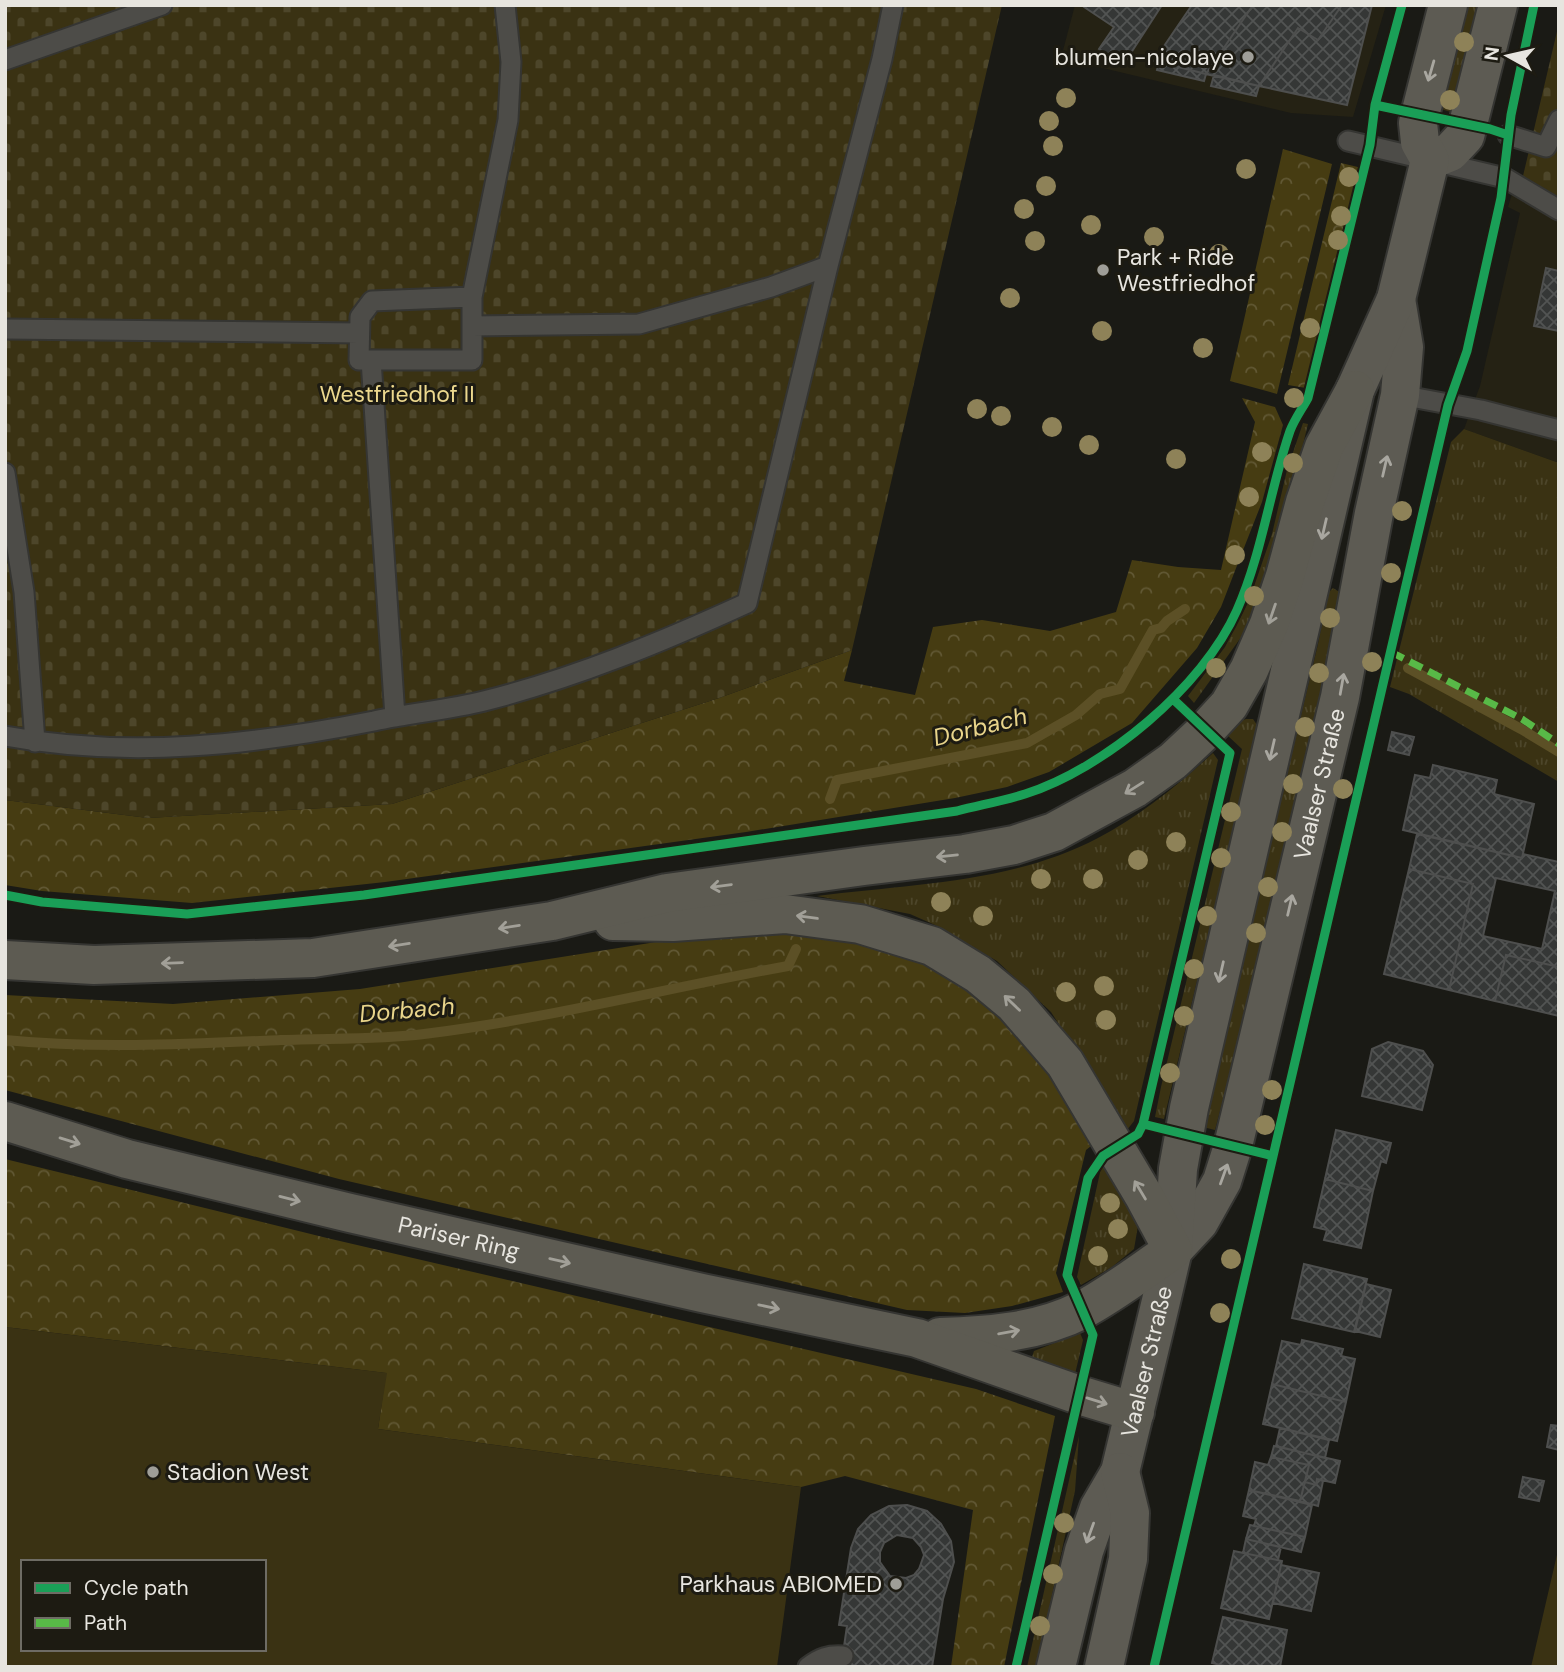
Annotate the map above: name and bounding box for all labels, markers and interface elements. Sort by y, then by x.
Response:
north arrow [1473,21,1543,91]
place label: blumen-nicolaye [1055,42,1234,72]
text: N [1478,45,1505,62]
marker: blumen-nicolaye [1240,49,1256,65]
one-way arrow [1424,60,1437,82]
place label: Park + Ride Westfriedhof [1117,242,1255,298]
marker: Park + Ride Westfriedhof [1095,262,1111,278]
park label: Westfriedhof II [319,379,475,409]
one-way arrow [1378,455,1392,478]
one-way arrow [1316,517,1330,540]
one-way arrow [1265,603,1278,625]
one-way arrow [1336,673,1349,696]
water label: Dorbach [930,700,1030,753]
street label: Vaalser Straße [1287,705,1352,863]
one-way arrow [1265,738,1279,761]
one-way arrow [1125,781,1144,795]
one-way arrow [936,850,959,863]
one-way arrow [710,879,733,892]
one-way arrow [1284,895,1297,917]
one-way arrow [796,910,819,923]
one-way arrow [498,921,521,934]
one-way arrow [388,939,411,952]
one-way arrow [161,956,184,969]
one-way arrow [1213,960,1227,983]
water label: Dorbach [358,990,456,1029]
one-way arrow [1004,995,1021,1012]
one-way arrow [59,1136,81,1149]
one-way arrow [1219,1163,1231,1185]
one-way arrow [1133,1181,1147,1201]
one-way arrow [279,1193,301,1206]
street label: Pariser Ring [395,1209,523,1266]
one-way arrow [548,1255,571,1268]
street label: Vaalser Straße [1114,1283,1179,1441]
one-way arrow [757,1300,780,1314]
one-way arrow [997,1325,1020,1338]
one-way arrow [1086,1395,1108,1408]
place label: Stadion West [167,1457,309,1487]
marker: Stadion West [145,1464,161,1480]
one-way arrow [1083,1521,1095,1543]
legend [21,1560,266,1651]
place label: Parkhaus ABIOMED [680,1569,882,1599]
text: Cycle path [84,1574,189,1602]
marker: Parkhaus ABIOMED [888,1576,904,1592]
text: Path [84,1609,127,1637]

